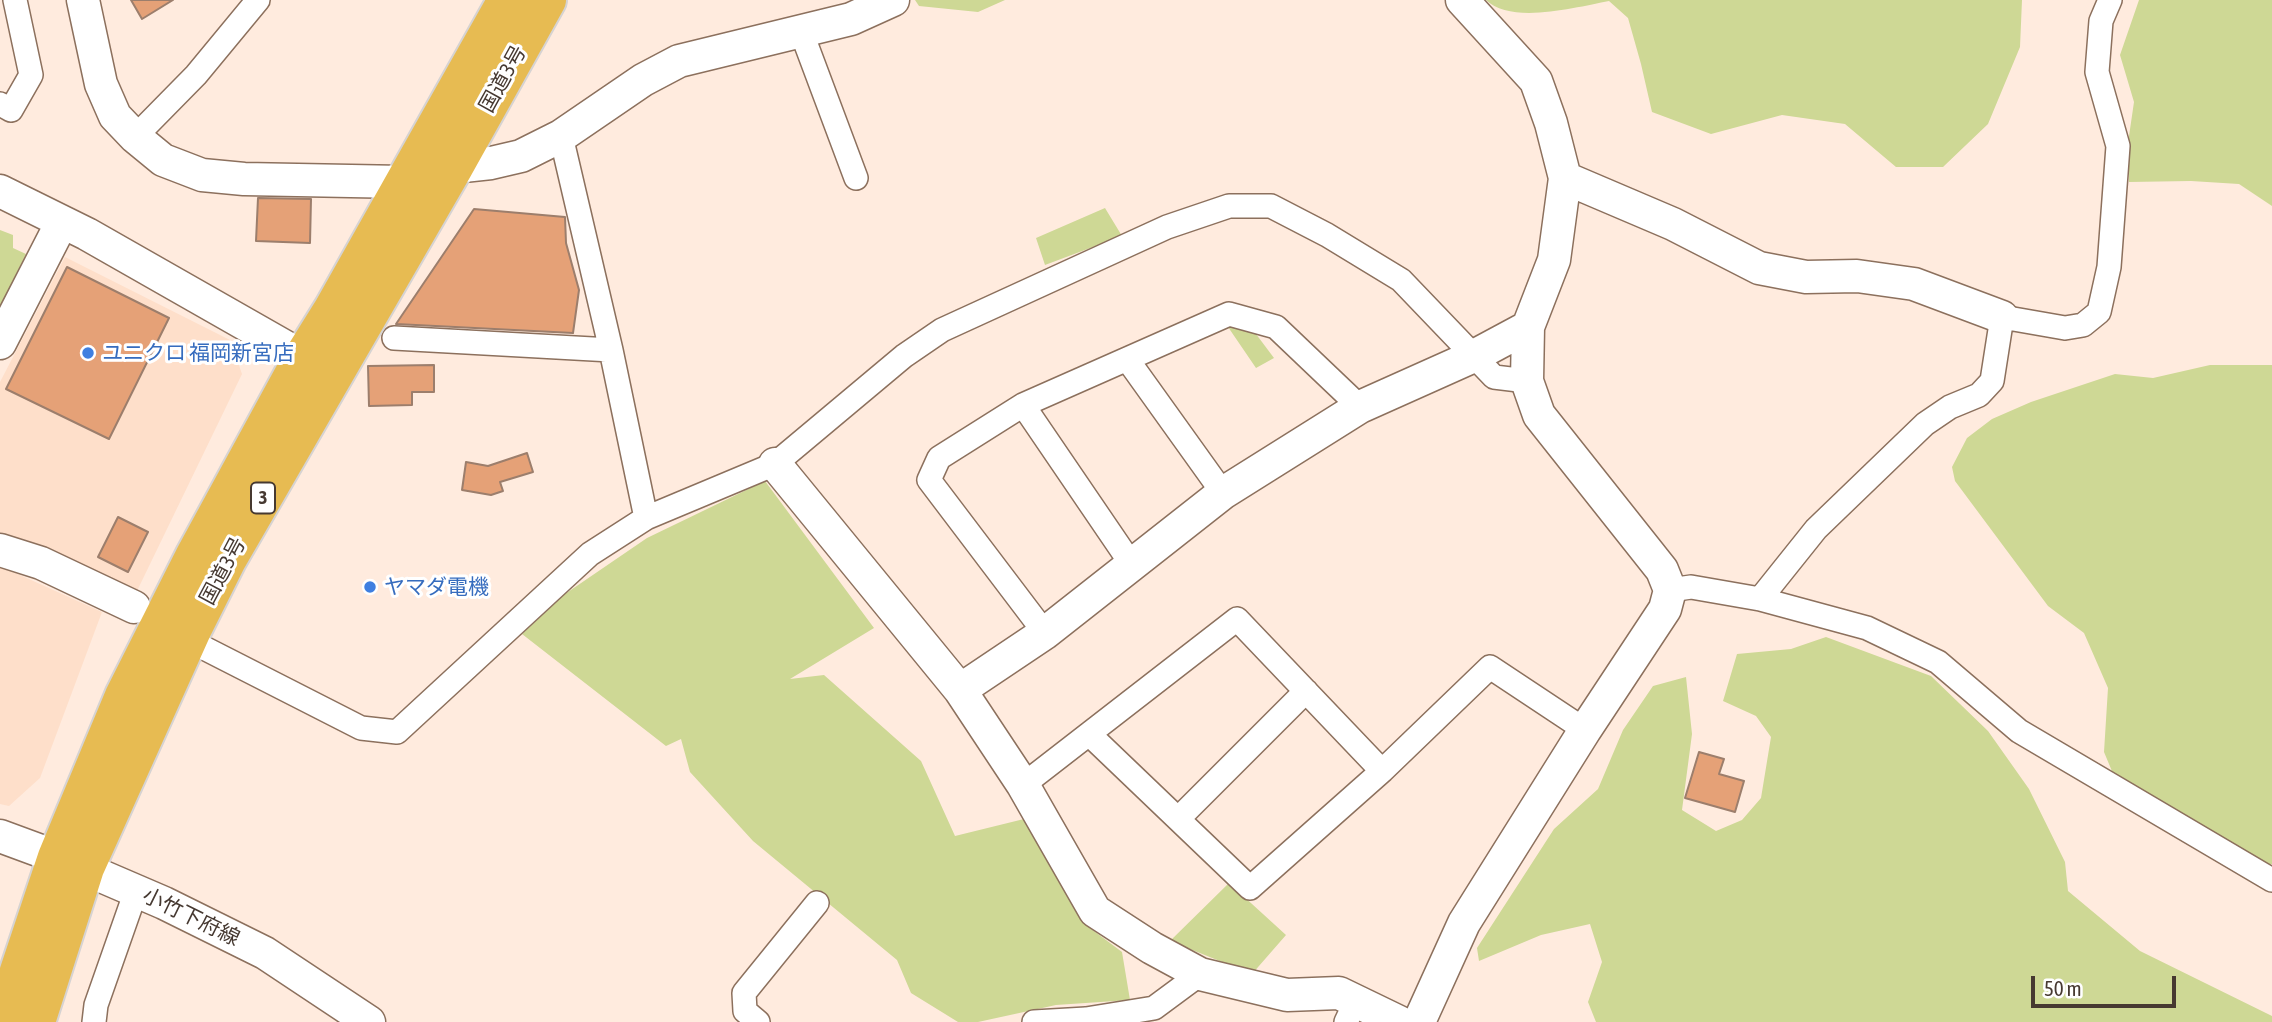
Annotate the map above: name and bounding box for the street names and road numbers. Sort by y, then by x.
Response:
street label: 国道3号 [474,41,532,117]
road number: 3 [251,482,275,513]
street label: 国道3号 [195,533,251,609]
street label: 小竹下府線 [138,883,244,951]

